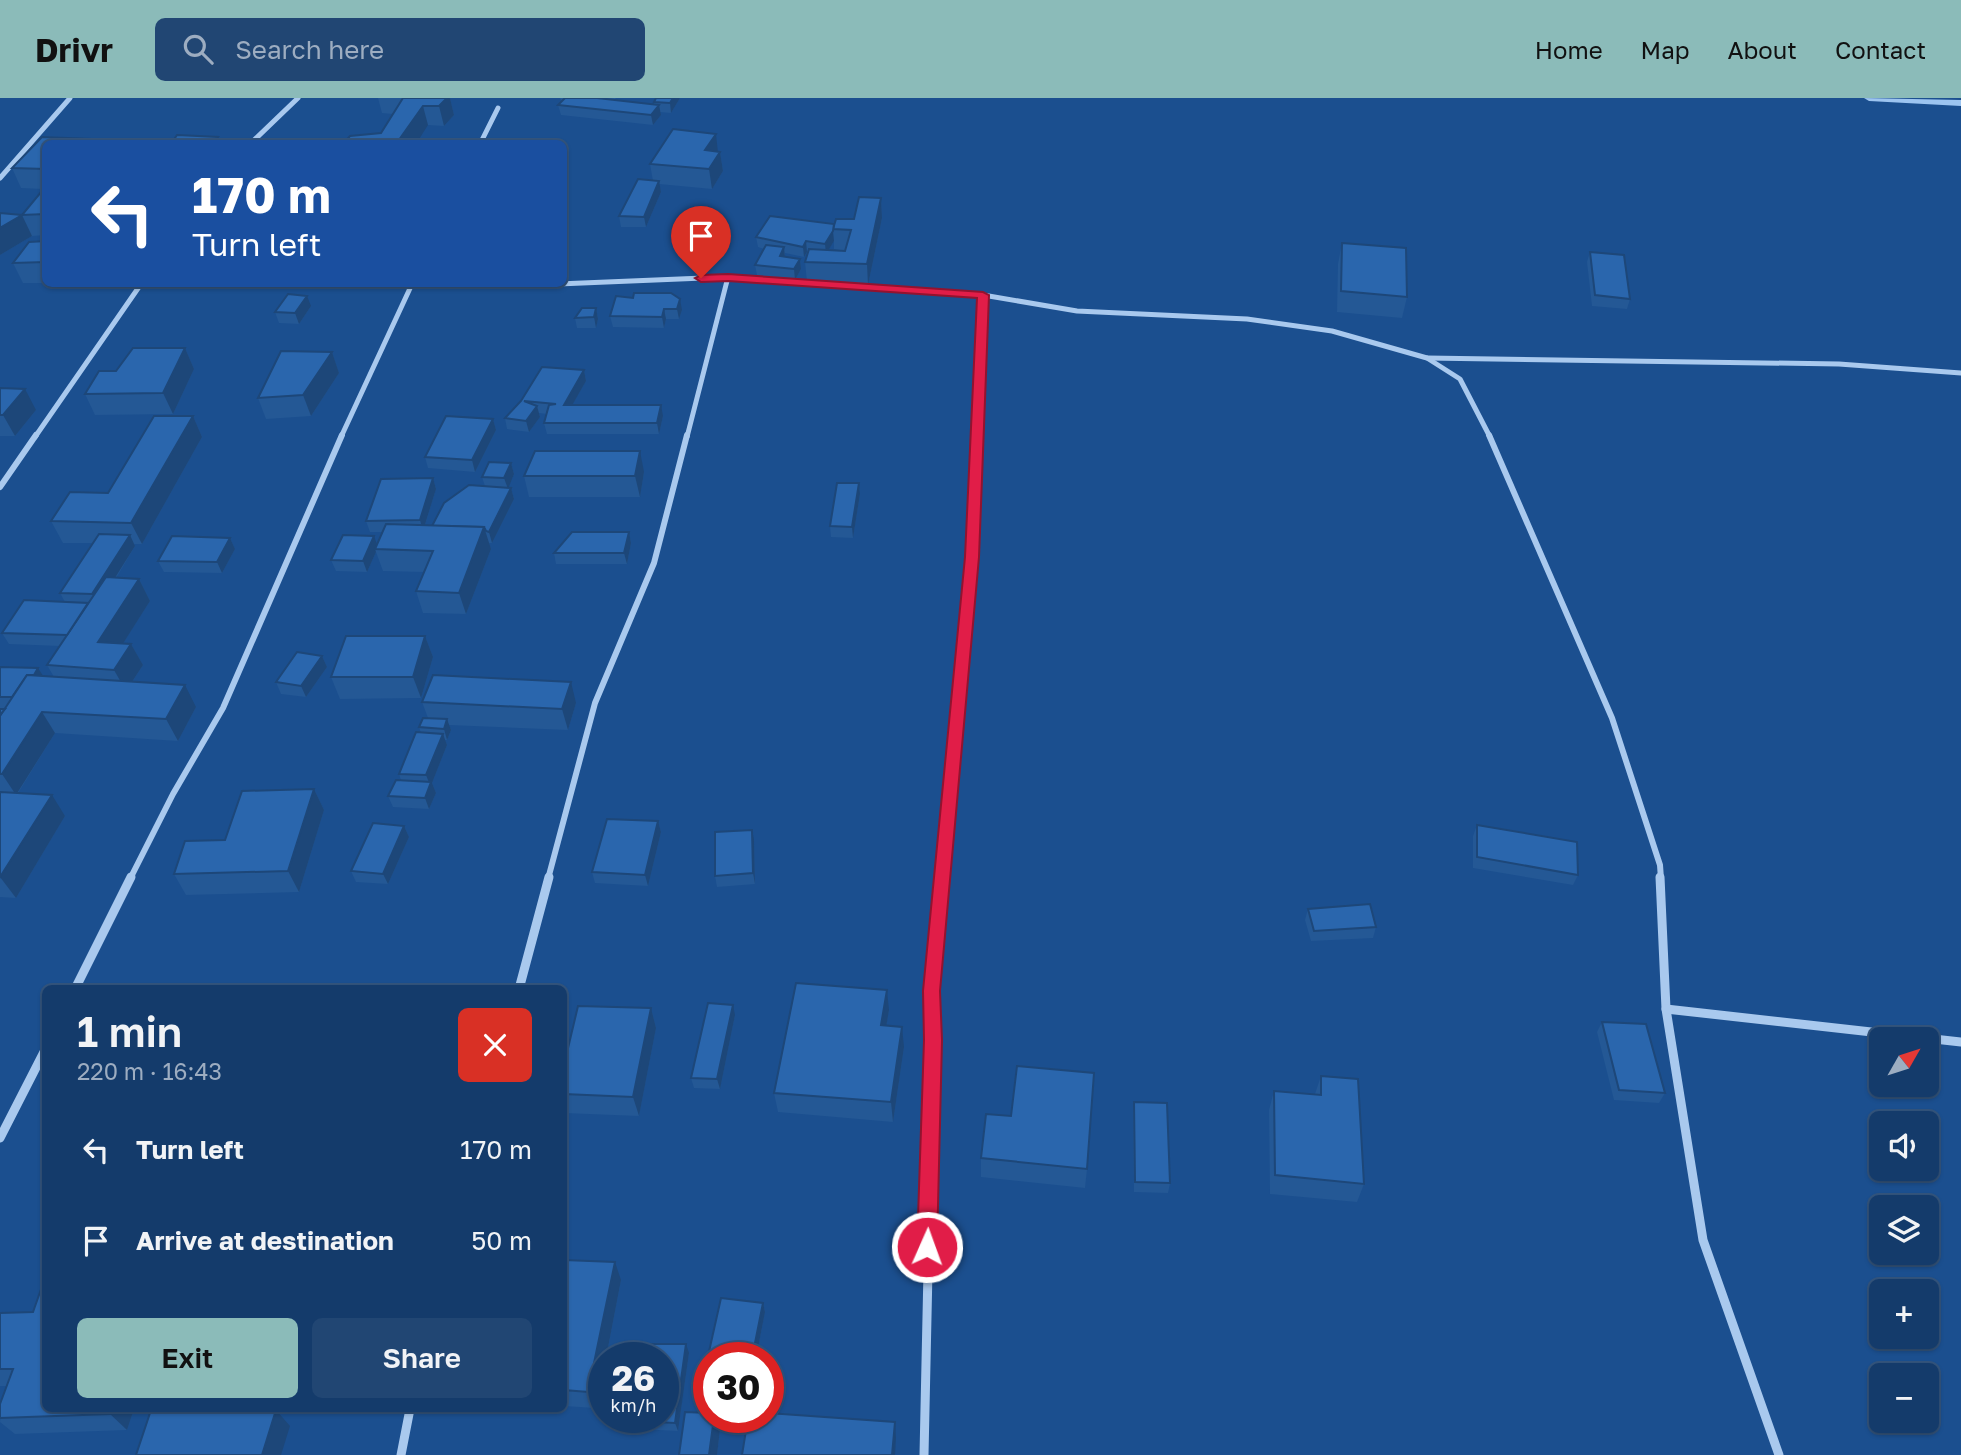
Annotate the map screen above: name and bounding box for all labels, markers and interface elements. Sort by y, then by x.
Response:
search box [155,18,645,81]
text: Drivr [35,30,113,69]
icon: search [179,30,217,68]
text: Search here [235,34,384,65]
text: Home [1535,35,1603,64]
text: Map [1641,35,1690,64]
text: About [1728,35,1797,64]
text: Contact [1835,35,1926,64]
text: 170 m [192,165,331,224]
icon: left [77,168,168,259]
pin [671,206,731,278]
icon: arrive [682,217,720,255]
text: Turn left [192,225,321,263]
text: 1 min [77,1006,182,1056]
button: close [458,1008,532,1082]
north arrow [1869,1027,1939,1097]
map controls [1869,1027,1939,1433]
text: 220 m · 16:43 [77,1057,222,1085]
button: sound [1869,1111,1939,1181]
icon: left [77,1131,115,1169]
text: Turn left [136,1134,244,1165]
text: 170 m [460,1134,532,1165]
button: layers [1869,1195,1939,1265]
position arrow [890,1210,964,1284]
icon: arrive [77,1222,115,1260]
text: Arrive at destination [136,1225,394,1256]
text: 50 m [471,1225,532,1256]
button: + [1869,1279,1939,1349]
button: Exit [77,1318,298,1398]
button: Share [312,1318,532,1398]
speed limit sign: 30 [693,1342,784,1433]
text: 26 [612,1357,655,1399]
button: − [1869,1363,1939,1433]
text: km/h [611,1394,656,1416]

